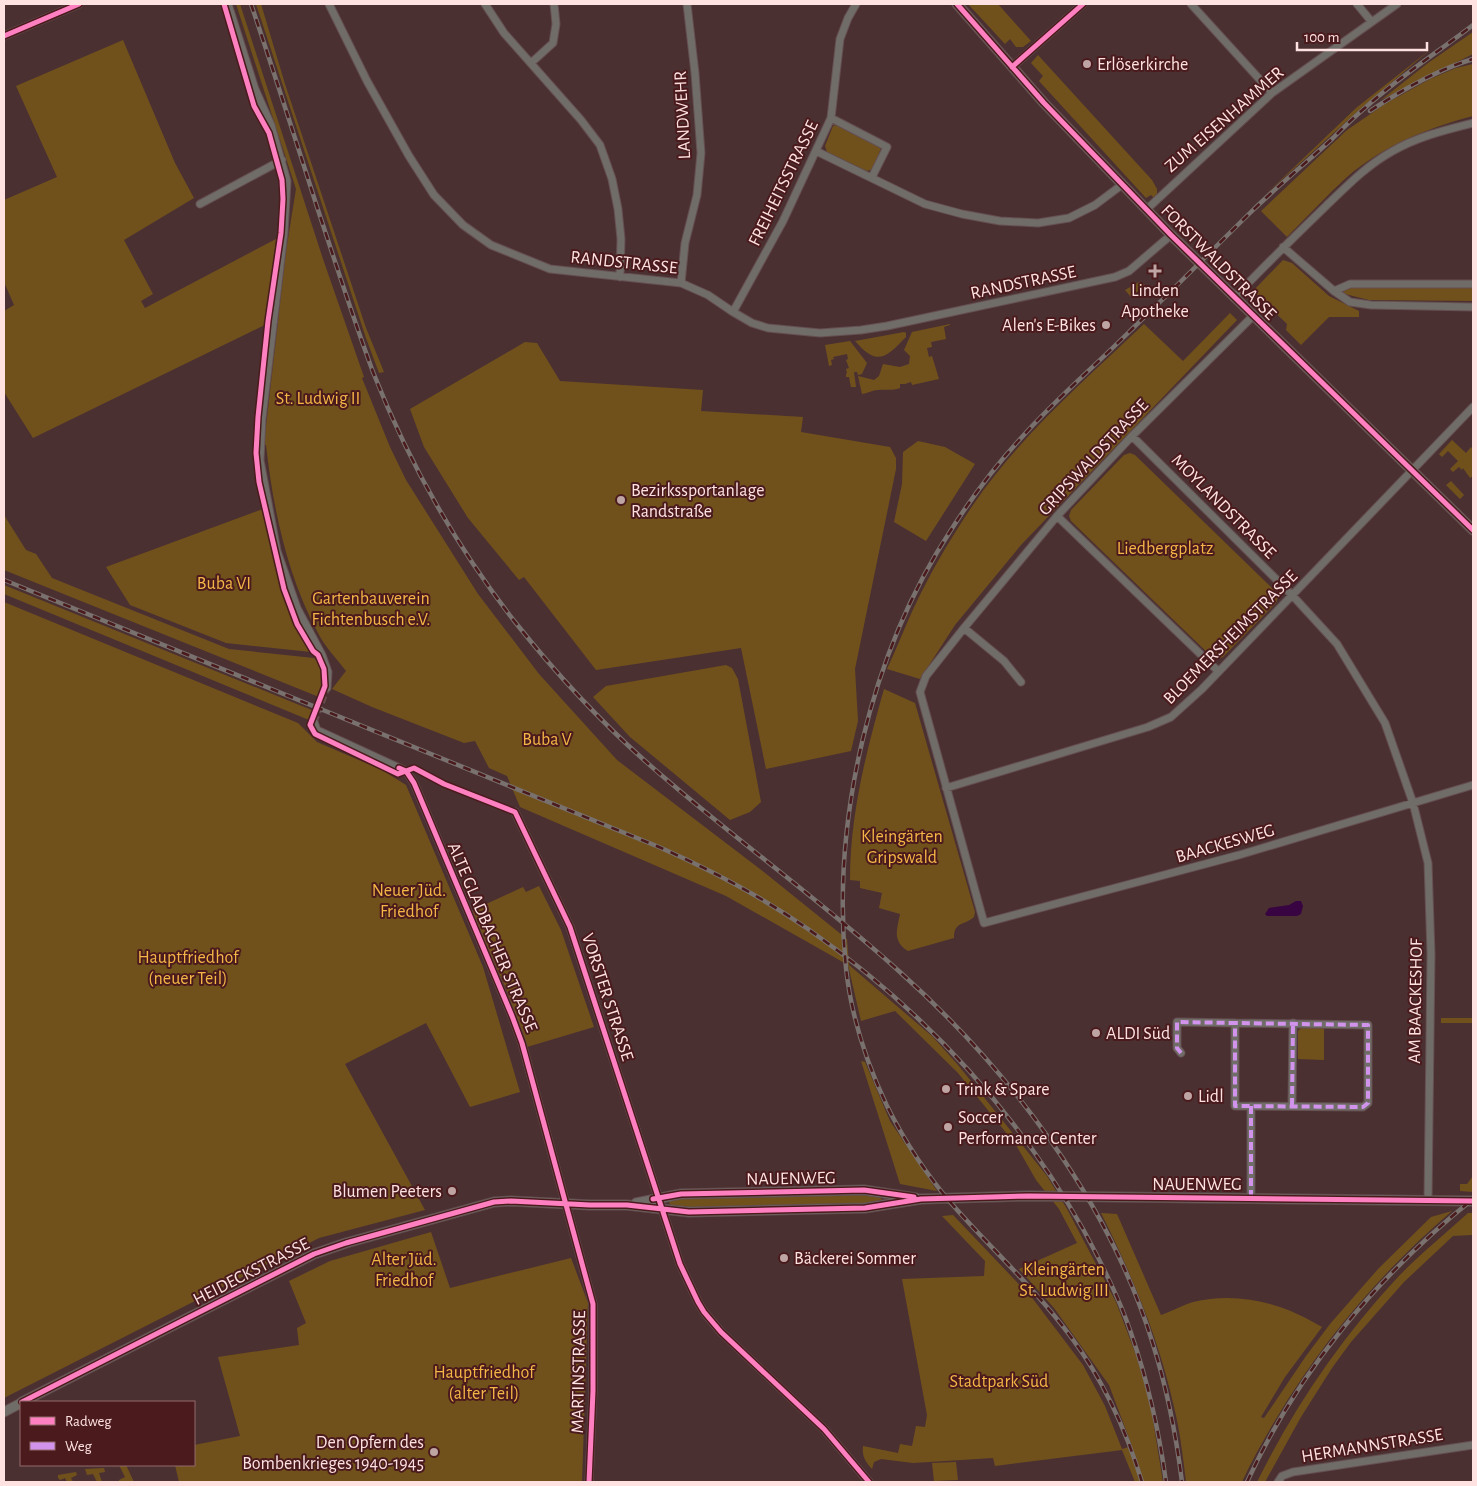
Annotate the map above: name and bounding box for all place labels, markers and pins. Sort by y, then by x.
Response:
place label: Erlöserkirche [1097,56,1188,74]
marker: Erlöserkirche [1081,58,1093,70]
marker: Linden Apotheke [1149,265,1161,277]
place label: Linden Apotheke [1121,282,1189,321]
place label: Alen's E-Bikes [1002,317,1096,335]
marker: Alen's E-Bikes [1100,319,1112,331]
place label: Bezirkssportanlage Randstraße [631,482,765,521]
marker: Bezirkssportanlage Randstraße [615,494,627,506]
place label: ALDI Süd [1106,1025,1170,1043]
marker: ALDI Süd [1090,1027,1102,1039]
place label: Trink & Spare [956,1081,1050,1099]
marker: Trink & Spare [940,1083,952,1095]
place label: Lidl [1198,1088,1224,1106]
marker: Lidl [1182,1090,1194,1102]
place label: Soccer Performance Center [958,1109,1097,1148]
marker: Soccer Performance Center [942,1121,954,1133]
place label: Blumen Peeters [332,1183,442,1201]
marker: Blumen Peeters [446,1185,458,1197]
place label: Bäckerei Sommer [794,1250,916,1268]
marker: Bäckerei Sommer [778,1252,790,1264]
place label: Den Opfern des Bombenkrieges 1940-1945 [242,1434,424,1473]
marker: Den Opfern des Bombenkrieges 1940-1945 [428,1446,440,1458]

